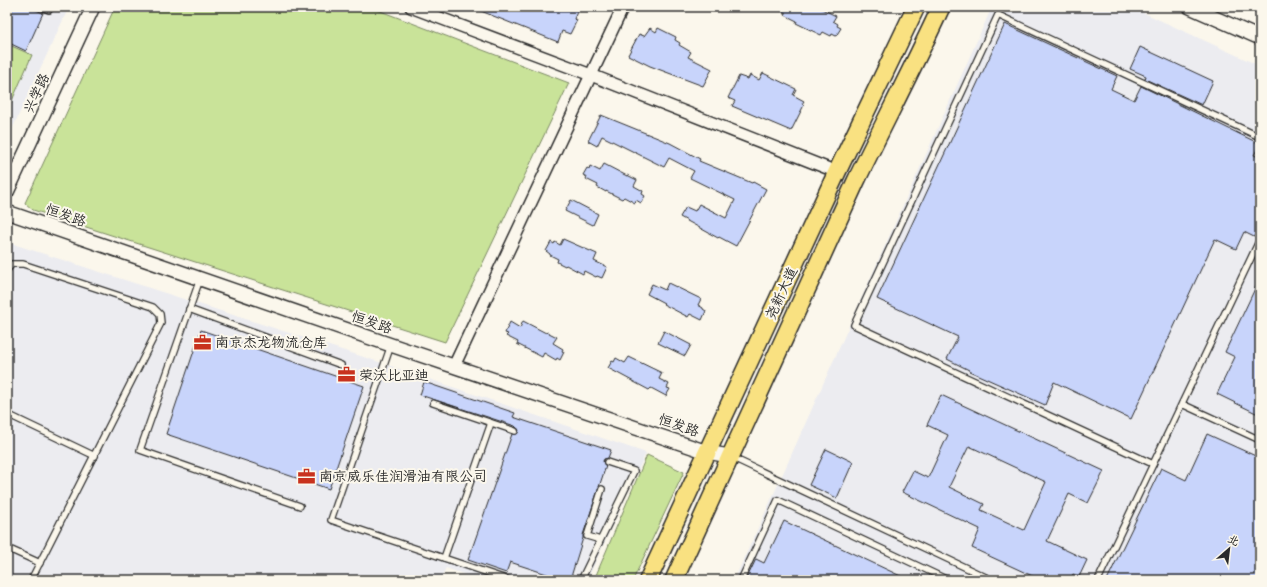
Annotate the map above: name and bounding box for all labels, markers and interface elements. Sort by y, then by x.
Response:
street label: 兴学路 [18,70,53,116]
street label: 恒发路 [43,199,89,230]
street label: 尧新大道 [760,263,801,322]
street label: 恒发路 [349,306,395,337]
office icon: 南京杰龙物流仓库 [192,332,212,352]
place label: 南京杰龙物流仓库 [215,332,327,351]
office icon: 荣沃比亚迪 [336,365,356,385]
place label: 荣沃比亚迪 [359,365,429,384]
street label: 恒发路 [656,409,702,440]
office icon: 南京威乐佳润滑油有限公司 [296,466,316,486]
place label: 南京威乐佳润滑油有限公司 [319,466,487,485]
north arrow [1209,529,1249,569]
text: 北 [1226,531,1242,549]

